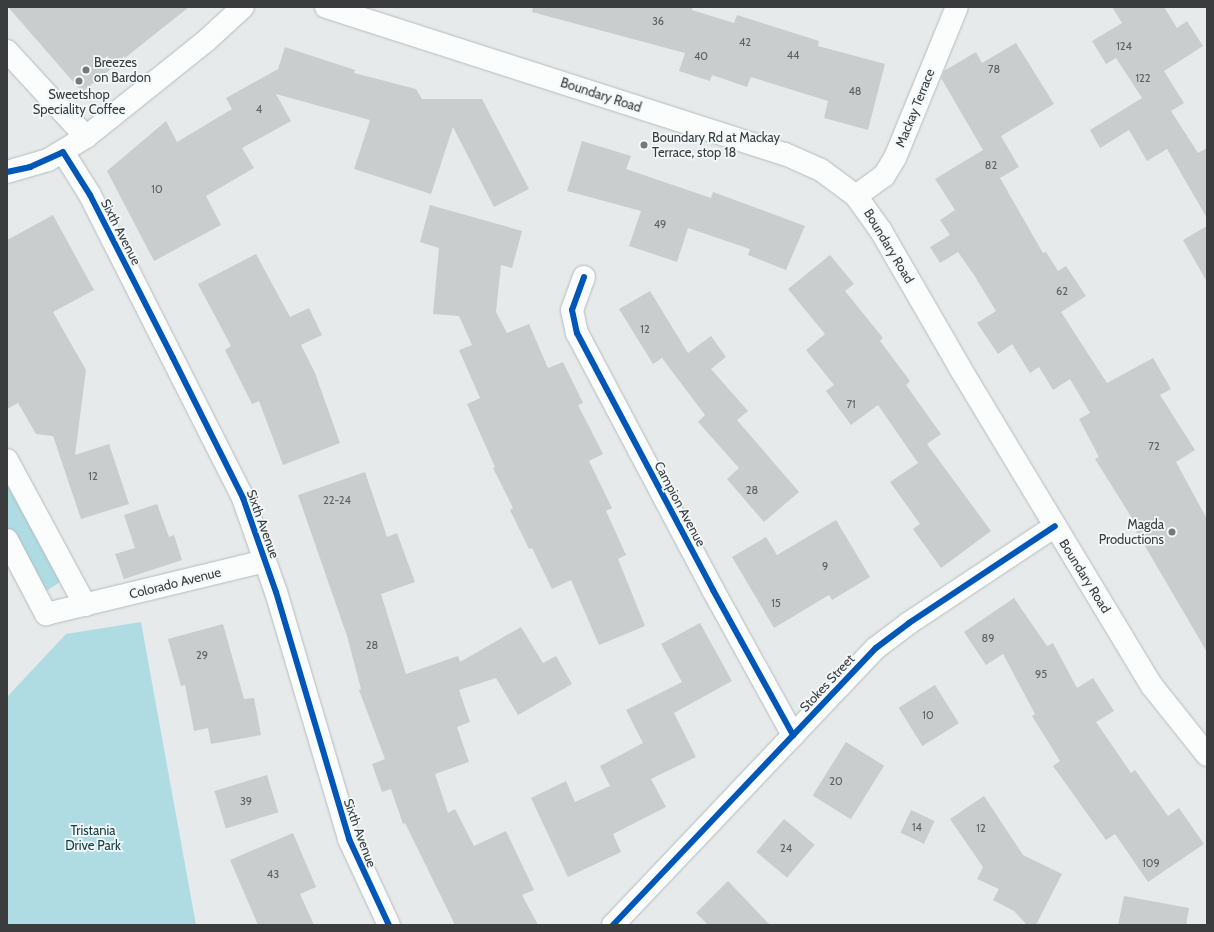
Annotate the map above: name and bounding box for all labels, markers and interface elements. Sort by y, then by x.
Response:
house number: 36 [652,14,664,28]
house number: 42 [739,35,751,49]
house number: 124 [1116,39,1132,53]
house number: 44 [787,48,799,62]
house number: 40 [694,49,708,63]
place label: Breezes on Bardon [94,55,151,86]
house number: 78 [988,62,1000,76]
marker: Breezes on Bardon [81,65,91,75]
street label: Mackay Terrace [892,66,938,150]
house number: 122 [1135,71,1151,85]
street label: Boundary Road [559,75,643,115]
marker: Sweetshop Speciality Coffee [74,76,84,86]
house number: 48 [848,84,862,98]
place label: Sweetshop Speciality Coffee [33,87,125,118]
house number: 4 [256,102,262,116]
place label: Boundary Rd at Mackay Terrace, stop 18 [652,130,780,161]
marker: Boundary Rd at Mackay Terrace, stop 18 [639,140,649,150]
house number: 82 [985,158,997,172]
house number: 10 [151,182,163,196]
street label: Sixth Avenue [98,196,144,268]
street label: Boundary Road [861,206,917,286]
house number: 49 [654,217,666,231]
house number: 62 [1056,284,1068,298]
house number: 12 [640,322,650,336]
house number: 71 [846,397,856,411]
house number: 72 [1148,439,1160,453]
street label: Campion Avenue [651,459,709,549]
house number: 12 [88,469,98,483]
house number: 28 [746,483,758,497]
street label: Sixth Avenue [243,488,283,560]
house number: 22-24 [323,493,351,507]
place label: Magda Productions [1099,517,1164,548]
marker: Magda Productions [1167,527,1177,537]
street label: Boundary Road [1056,536,1114,616]
house number: 9 [822,559,828,573]
street label: Colorado Avenue [128,564,222,602]
house number: 15 [771,596,781,610]
house number: 89 [982,631,994,645]
house number: 28 [366,638,378,652]
house number: 29 [196,648,208,662]
street label: Stokes Street [796,651,858,715]
house number: 95 [1035,667,1047,681]
house number: 10 [922,708,934,722]
house number: 20 [829,774,843,788]
house number: 39 [240,794,252,808]
street label: Sixth Avenue [340,797,380,869]
house number: 14 [912,820,922,834]
house number: 12 [976,821,986,835]
park label: Tristania Drive Park [65,823,121,854]
house number: 24 [780,841,792,855]
house number: 109 [1142,856,1160,870]
house number: 43 [267,867,279,881]

